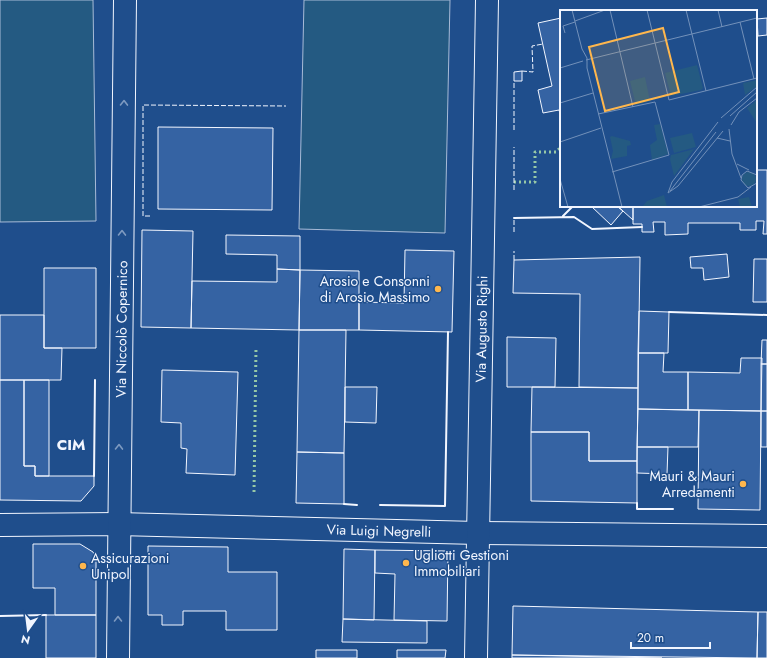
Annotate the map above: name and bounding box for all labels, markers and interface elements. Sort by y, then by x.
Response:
inset map [560,10,757,207]
one-way arrow [120,100,128,106]
one-way arrow [118,230,126,236]
street label: Via Niccolò Copernico [111,260,132,398]
place label: Arosio e Consonni di Arosio Massimo [320,271,430,307]
street label: Via Augusto Righi [471,275,492,383]
marker: Arosio e Consonni di Arosio Massimo [433,284,443,294]
district label: CIM [57,434,85,456]
one-way arrow [115,444,123,450]
place label: Mauri & Mauri Arredamenti [649,466,735,502]
marker: Mauri & Mauri Arredamenti [738,479,748,489]
street label: Via Luigi Negrelli [326,519,431,542]
place label: Ugliotti Gestioni Immobiliari [414,545,509,581]
place label: Assicurazioni Unipol [91,548,169,584]
marker: Ugliotti Gestioni Immobiliari [401,558,411,568]
marker: Assicurazioni Unipol [78,561,88,571]
north arrow [8,610,48,650]
one-way arrow [114,616,122,622]
scale bar [631,624,710,650]
text: 20 m [637,629,664,647]
text: N [19,631,32,649]

